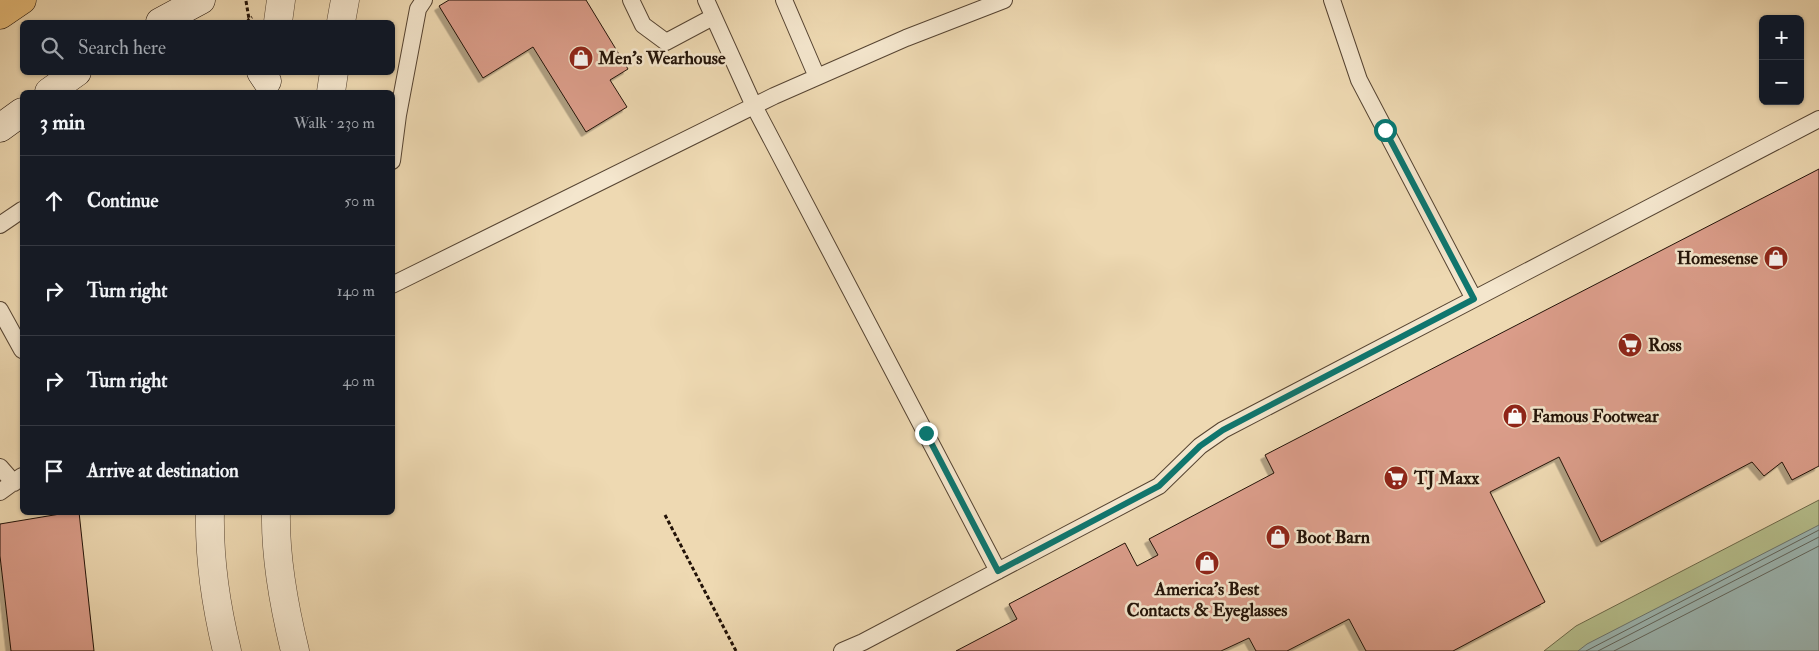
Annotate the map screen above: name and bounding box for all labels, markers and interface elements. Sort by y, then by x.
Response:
map controls [1759,15,1804,105]
button: + [1759,15,1804,60]
search box [20,20,395,75]
icon: search [38,34,66,62]
text: Search here [78,36,166,60]
shop icon: Men's Wearhouse [568,45,594,71]
place label: Men's Wearhouse [597,47,726,70]
button: − [1759,60,1804,105]
text: 3 min [40,109,85,136]
text: Walk · 230 m [294,113,375,133]
route start [1374,119,1397,142]
icon: ahead [40,187,68,215]
text: Continue [87,189,158,213]
text: 50 m [344,191,375,211]
shop icon: Homesense [1763,245,1789,271]
place label: Homesense [1677,247,1758,270]
icon: right [40,277,68,305]
text: Turn right [87,279,167,303]
text: 140 m [337,281,375,301]
supermarket icon: Ross [1617,332,1643,358]
place label: Ross [1648,334,1682,357]
icon: right [40,367,68,395]
text: Turn right [87,369,167,393]
text: 40 m [342,371,375,391]
shop icon: Famous Footwear [1502,403,1528,429]
place label: Famous Footwear [1532,405,1659,428]
route end [915,422,938,445]
icon: arrive [40,457,68,485]
text: Arrive at destination [87,459,239,483]
supermarket icon: TJ Maxx [1383,465,1409,491]
place label: TJ Maxx [1413,467,1480,490]
shop icon: Boot Barn [1265,524,1291,550]
place label: Boot Barn [1296,526,1371,549]
shop icon: America's Best Contacts & Eyeglasses [1194,550,1220,576]
place label: America's Best Contacts & Eyeglasses [1126,578,1288,622]

